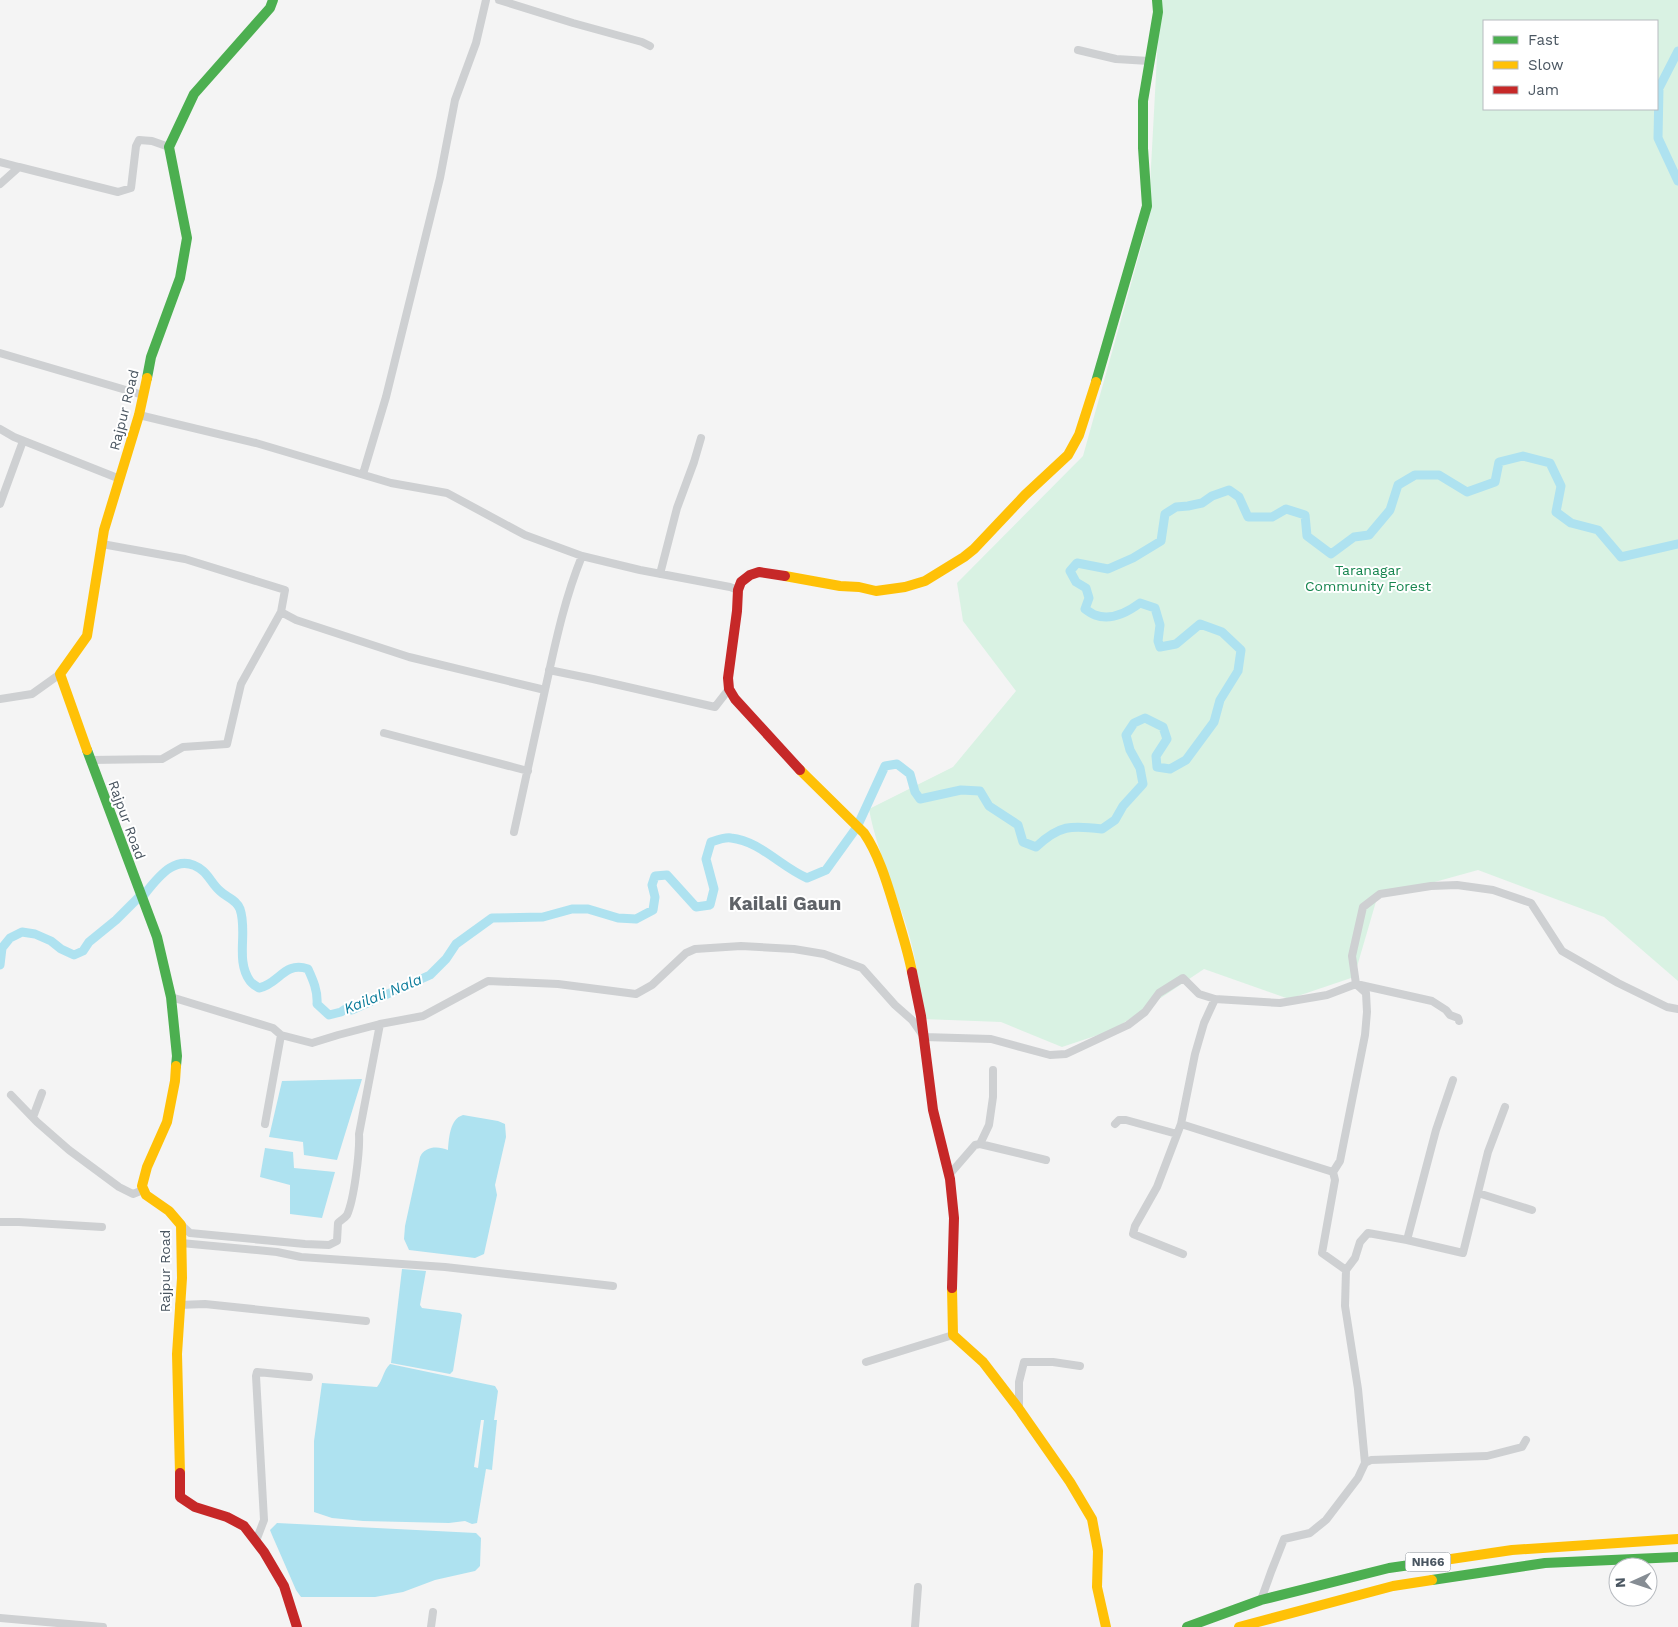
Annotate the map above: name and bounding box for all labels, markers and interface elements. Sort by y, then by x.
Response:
legend [1483,20,1658,110]
text: Fast [1528,31,1560,49]
text: Slow [1528,56,1564,74]
text: Jam [1528,81,1559,99]
street label: Rajpur Road [106,368,142,452]
park label: Taranagar Community Forest [1305,562,1431,594]
street label: Rajpur Road [105,778,149,862]
district label: Kailali Gaun [729,892,841,915]
water label: Kailali Nala [341,970,425,1018]
street label: Rajpur Road [157,1230,173,1312]
road number: NH66 [1406,1552,1450,1571]
north arrow [1608,1557,1658,1607]
text: N [1612,1577,1628,1588]

